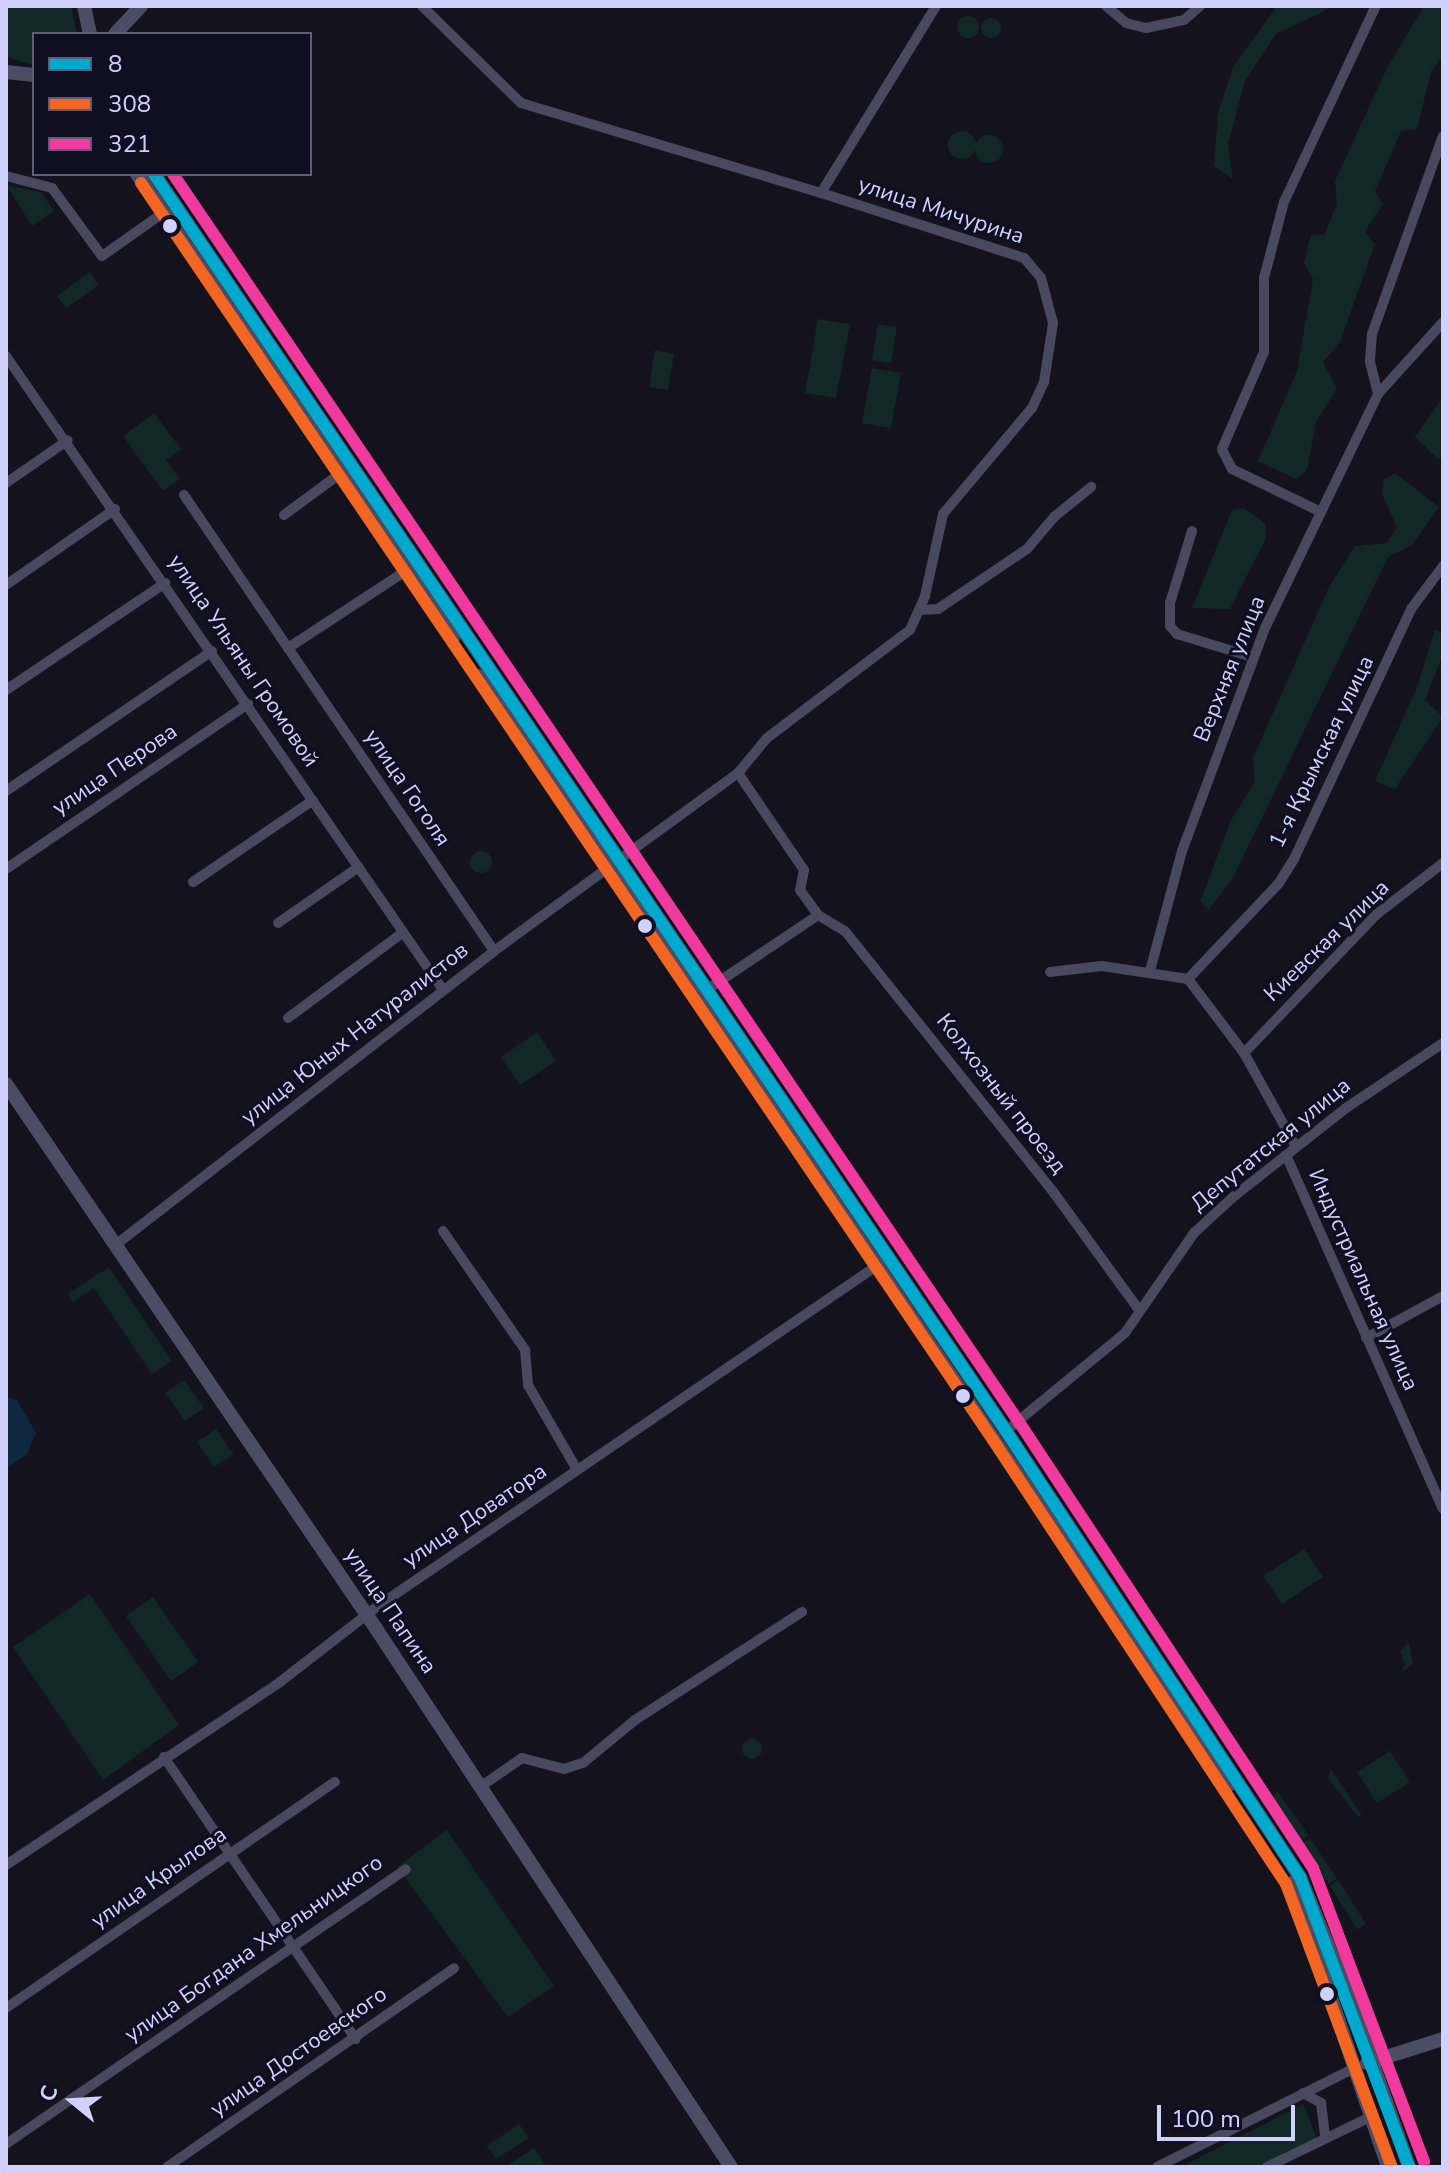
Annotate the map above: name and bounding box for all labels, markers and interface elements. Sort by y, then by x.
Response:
legend [32,32,312,176]
text: 8 [108,48,122,80]
text: 308 [108,88,151,120]
text: 321 [108,128,151,160]
street label: улица Мичурина [855,172,1027,250]
unlabelled marker [162,218,178,234]
street label: улица Ульяны Громовой [162,550,324,772]
street label: Верхняя улица [1189,592,1271,746]
street label: 1-я Крымская улица [1264,652,1380,852]
street label: улица Перова [48,719,182,821]
street label: улица Гоголя [358,725,456,851]
street label: Киевская улица [1259,875,1395,1007]
unlabelled marker [637,918,653,934]
street label: улица Юных Натуралистов [236,937,474,1131]
street label: Колхозный проезд [930,1009,1072,1179]
street label: Депутатская улица [1186,1073,1356,1217]
street label: Индустриальная улица [1302,1165,1424,1395]
unlabelled marker [955,1388,971,1404]
street label: улица Доватора [398,1458,552,1574]
street label: улица Папина [338,1543,442,1679]
street label: улица Крылова [86,1822,232,1934]
street label: улица Богдана Хмельницкого [120,1850,388,2048]
street label: улица Достоевского [206,1981,392,2123]
unlabelled marker [1319,1986,1335,2002]
north arrow [32,2061,112,2141]
text: С [33,2082,66,2105]
scale bar [1161,2089,1299,2139]
text: 100 m [1171,2103,1241,2135]

